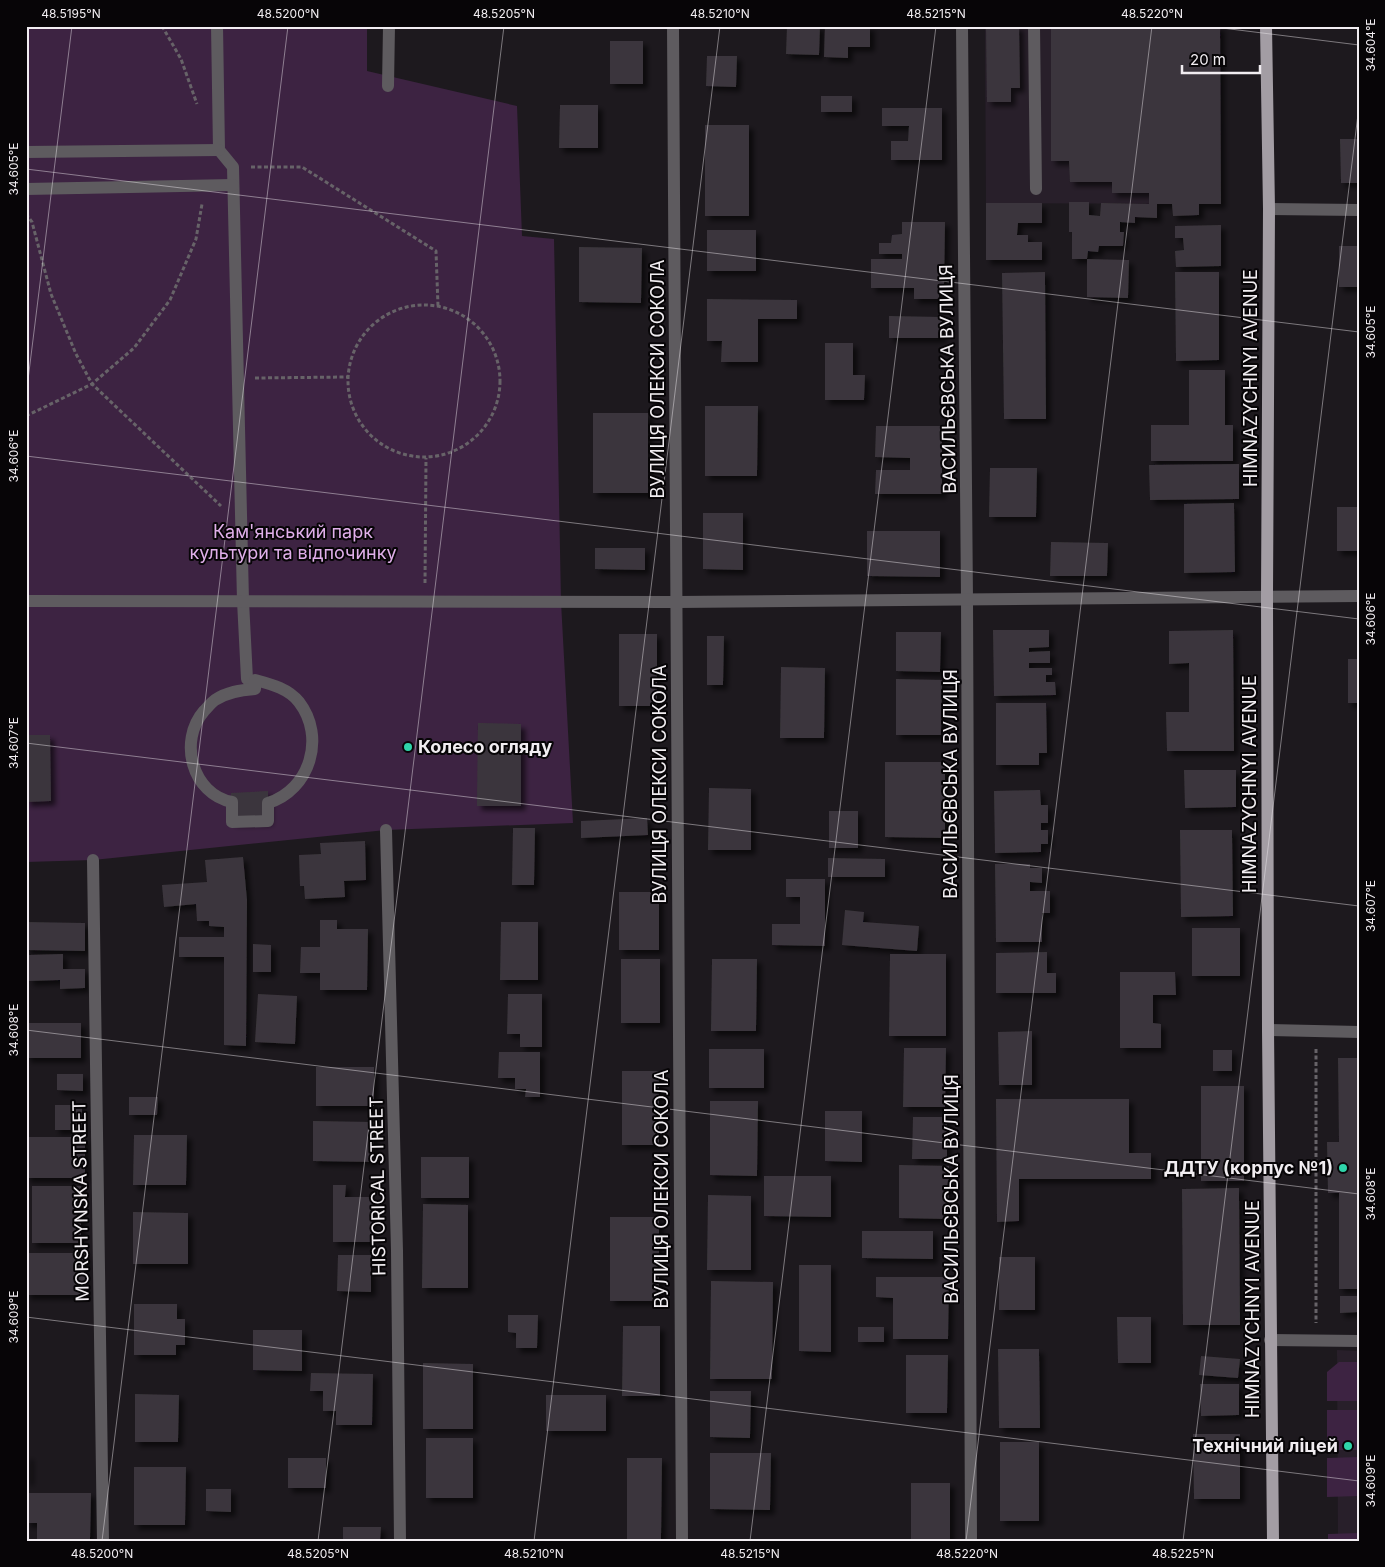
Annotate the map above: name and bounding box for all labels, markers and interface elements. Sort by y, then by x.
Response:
text: 48.5195°N [41,6,101,21]
text: 48.5200°N [257,6,319,21]
text: 48.5205°N [473,6,535,21]
text: 48.5210°N [690,6,750,21]
text: 48.5215°N [906,6,966,21]
text: 48.5220°N [1121,6,1183,21]
text: 34.604°E [1363,18,1378,72]
scale bar [1182,42,1260,74]
text: 20 m [1190,50,1226,69]
text: 34.605°E [6,143,21,195]
street label: ВУЛИЦЯ ОЛЕКСИ СОКОЛА [647,259,668,499]
street label: ВАСИЛЬЄВСЬКА ВУЛИЦЯ [935,264,960,494]
street label: HIMNAZYCHNYI AVENUE [1240,269,1261,487]
text: 34.605°E [1363,306,1378,358]
text: 34.606°E [6,429,21,483]
park label: Кам'янський парк культури та відпочинку [189,521,397,563]
text: 34.606°E [1363,592,1378,646]
street label: ВУЛИЦЯ ОЛЕКСИ СОКОЛА [649,664,670,904]
street label: ВАСИЛЬЄВСЬКА ВУЛИЦЯ [940,669,961,899]
street label: HIMNAZYCHNYI AVENUE [1239,675,1260,893]
text: 34.607°E [6,717,21,769]
place label: Колесо огляду [418,736,552,757]
marker: Колесо огляду [402,741,414,753]
text: 34.607°E [1363,880,1378,932]
text: 34.608°E [6,1004,21,1056]
street label: ВУЛИЦЯ ОЛЕКСИ СОКОЛА [651,1069,672,1309]
street label: ВАСИЛЬЄВСЬКА ВУЛИЦЯ [941,1074,962,1304]
street label: HISTORICAL STREET [365,1096,390,1276]
street label: MORSHYNSKA STREET [68,1100,93,1302]
place label: ДДТУ (корпус №1) [1164,1157,1333,1178]
marker: ДДТУ (корпус №1) [1337,1162,1349,1174]
text: 34.608°E [1363,1168,1378,1220]
street label: HIMNAZYCHNYI AVENUE [1242,1200,1263,1418]
text: 34.609°E [6,1290,21,1344]
place label: Технічний ліцей [1192,1435,1338,1456]
marker: Технічний ліцей [1342,1440,1354,1452]
text: 34.609°E [1363,1454,1378,1508]
text: 48.5200°N [71,1546,133,1561]
text: 48.5205°N [287,1546,349,1561]
text: 48.5210°N [504,1546,564,1561]
text: 48.5215°N [720,1546,780,1561]
text: 48.5220°N [936,1546,998,1561]
text: 48.5225°N [1152,1546,1214,1561]

